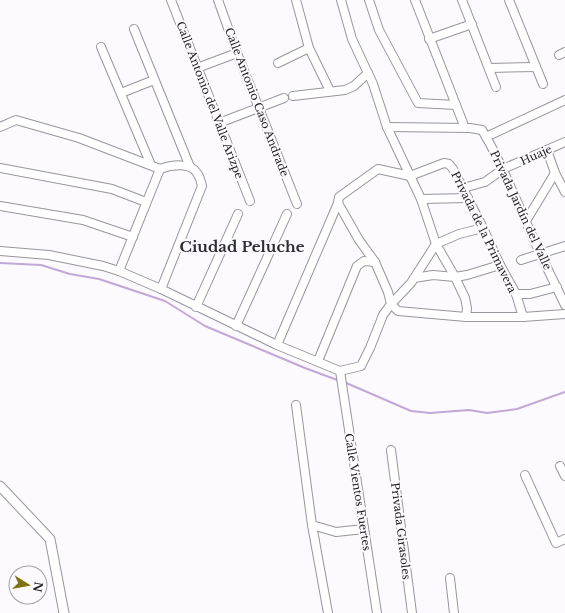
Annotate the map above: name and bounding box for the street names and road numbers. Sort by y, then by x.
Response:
street label: Calle Antonio del Valle Arizpe [173,19,247,181]
street label: Calle Antonio Caso Andrade [222,25,292,179]
street label: Huaje [518,142,554,168]
street label: Privada Jardín del Valle [487,148,555,272]
street label: Privada de la Primavera [448,169,520,296]
street label: Calle Vientos Fuertes [342,432,374,552]
street label: Privada Girasoles [388,482,414,580]

